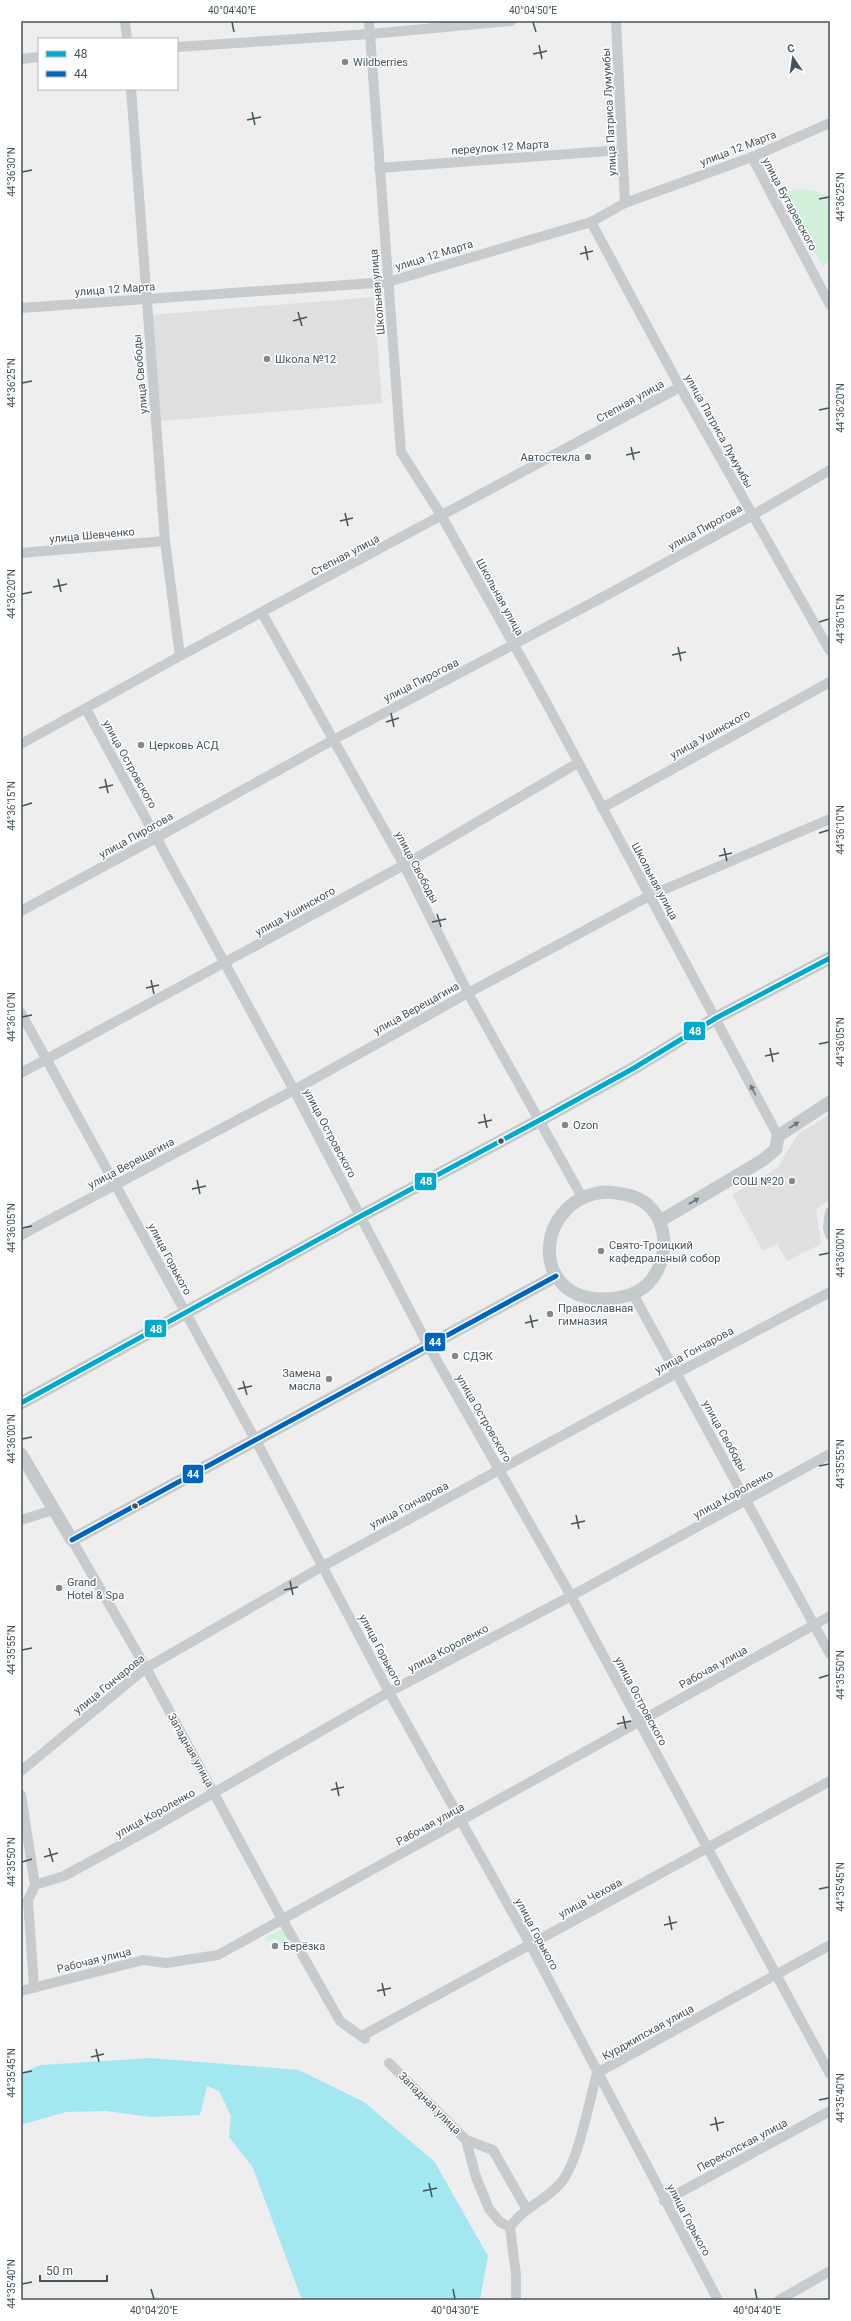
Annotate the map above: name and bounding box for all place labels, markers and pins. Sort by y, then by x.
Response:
place label: Wildberries [353,56,408,69]
marker: Wildberries [340,57,350,67]
place label: Школа №12 [275,353,336,366]
marker: Школа №12 [262,354,272,364]
place label: Автостекла [521,451,580,464]
marker: Автостекла [583,452,593,462]
place label: Церковь АСД [149,739,219,752]
marker: Церковь АСД [136,740,146,750]
place label: Ozon [573,1119,598,1132]
marker: Ozon [560,1120,570,1130]
unlabelled marker [496,1136,506,1146]
place label: СОШ №20 [733,1175,784,1188]
marker: СОШ №20 [787,1176,797,1186]
place label: Свято-Троицкий кафедральный собор [609,1239,720,1265]
marker: Свято-Троицкий кафедральный собор [596,1246,606,1256]
place label: Православная гимназия [558,1302,633,1328]
marker: Православная гимназия [545,1309,555,1319]
place label: СДЭК [463,1350,494,1363]
marker: СДЭК [450,1351,460,1361]
place label: Замена масла [282,1367,321,1393]
marker: Замена масла [324,1374,334,1384]
unlabelled marker [130,1501,140,1511]
place label: Grand Hotel & Spa [67,1576,124,1602]
marker: Grand Hotel & Spa [54,1583,64,1593]
place label: Берёзка [283,1940,325,1953]
marker: Берёзка [270,1941,280,1951]

